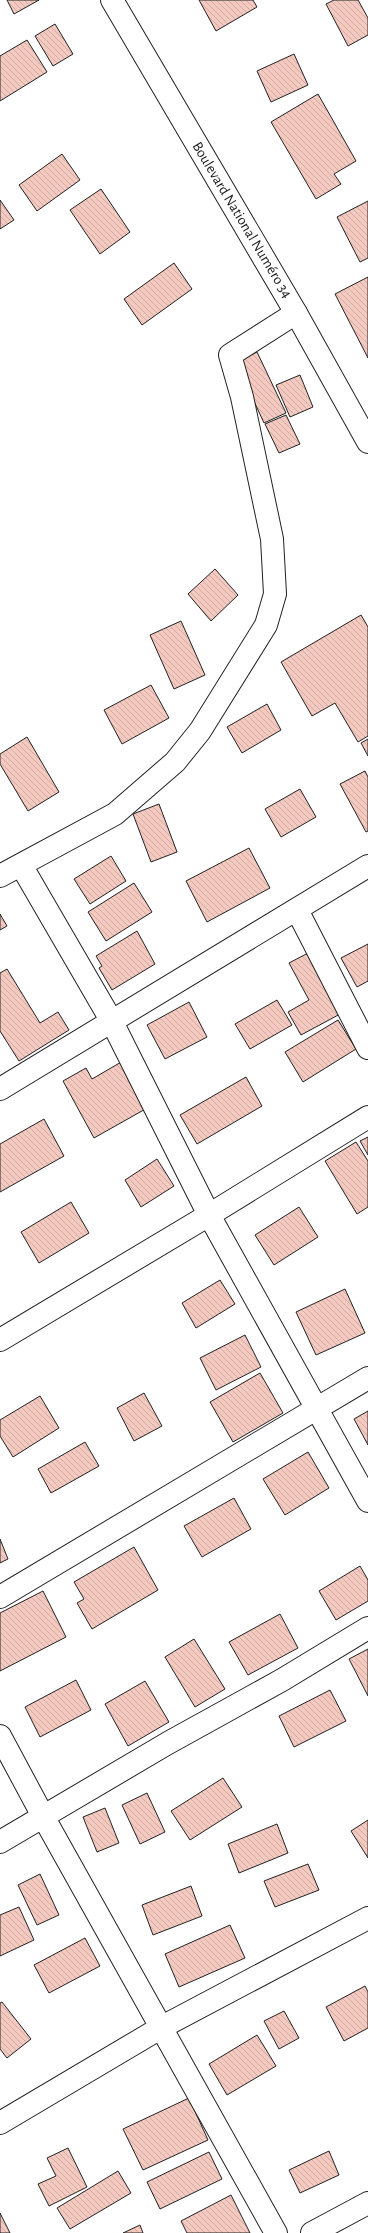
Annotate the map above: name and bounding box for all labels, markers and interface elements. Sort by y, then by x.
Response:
street label: Boulevard National Numéro 34 [189,139,295,301]

